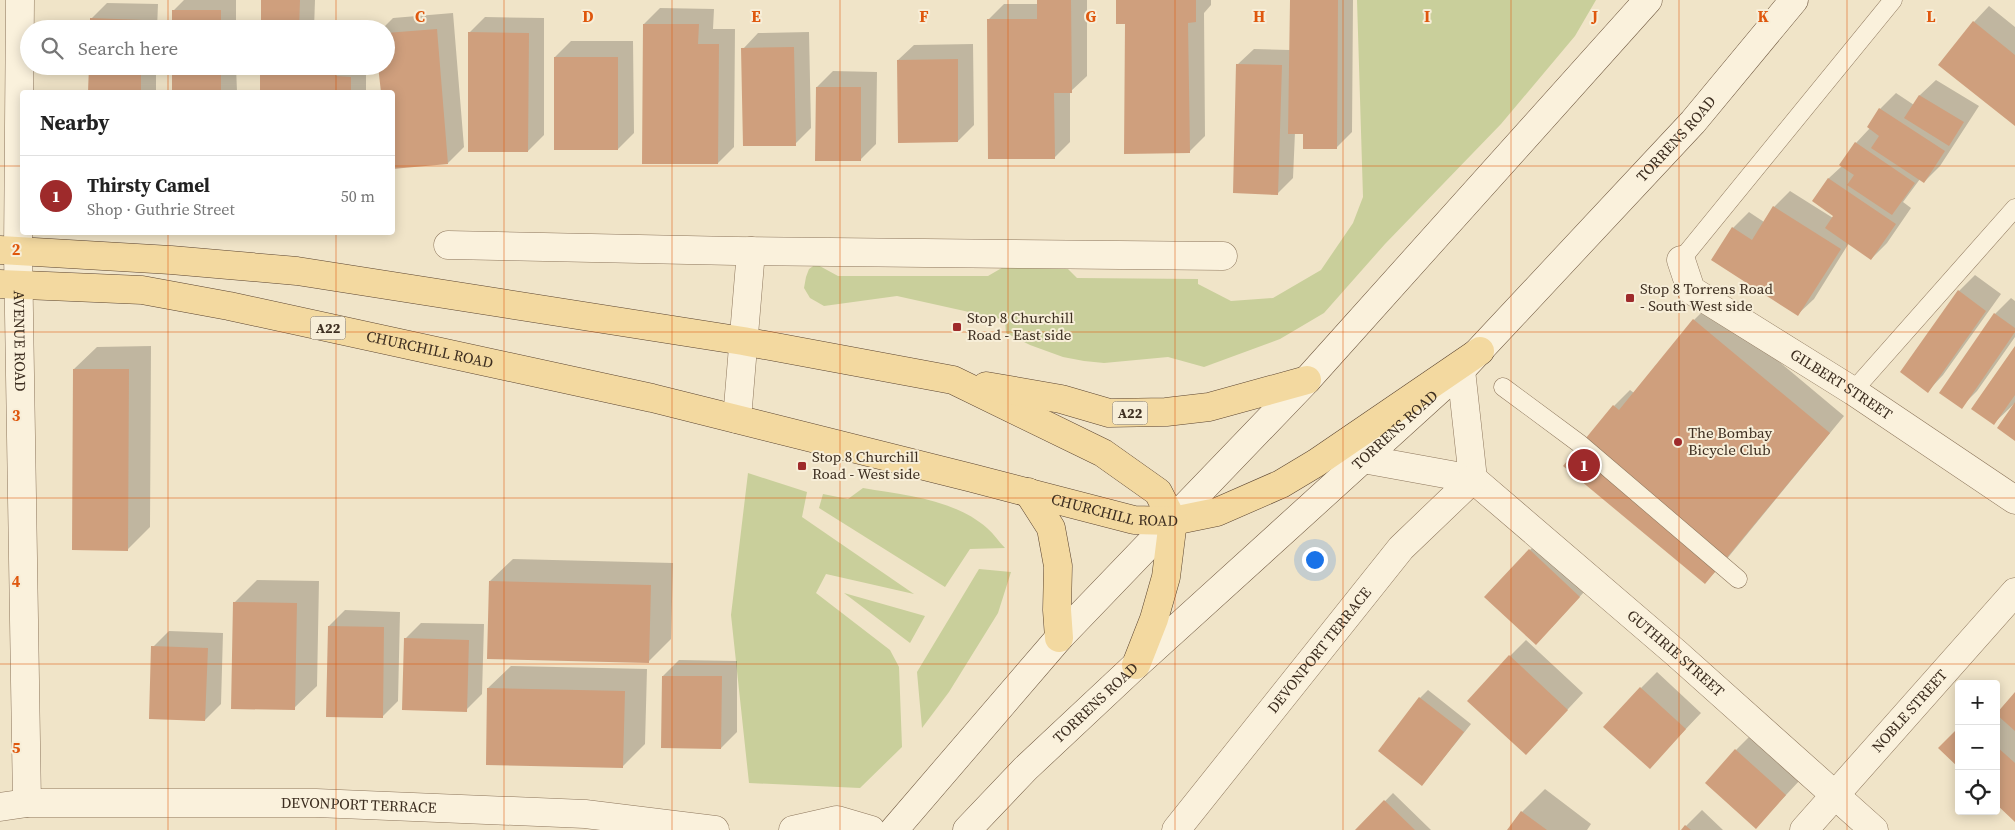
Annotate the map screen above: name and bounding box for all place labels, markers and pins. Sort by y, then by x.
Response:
place label: Stop 8 Torrens Road - South West side [1640,278,1773,316]
marker: Stop 8 Torrens Road - South West side [1624,292,1636,304]
place label: Stop 8 Churchill Road - East side [967,307,1074,345]
marker: Stop 8 Churchill Road - East side [951,321,963,333]
place label: The Bombay Bicycle Club [1688,422,1773,460]
marker: The Bombay Bicycle Club [1672,436,1684,448]
place label: Stop 8 Churchill Road - West side [812,446,921,484]
pin: 1 [1568,446,1600,484]
marker: Stop 8 Churchill Road - West side [796,460,808,472]

